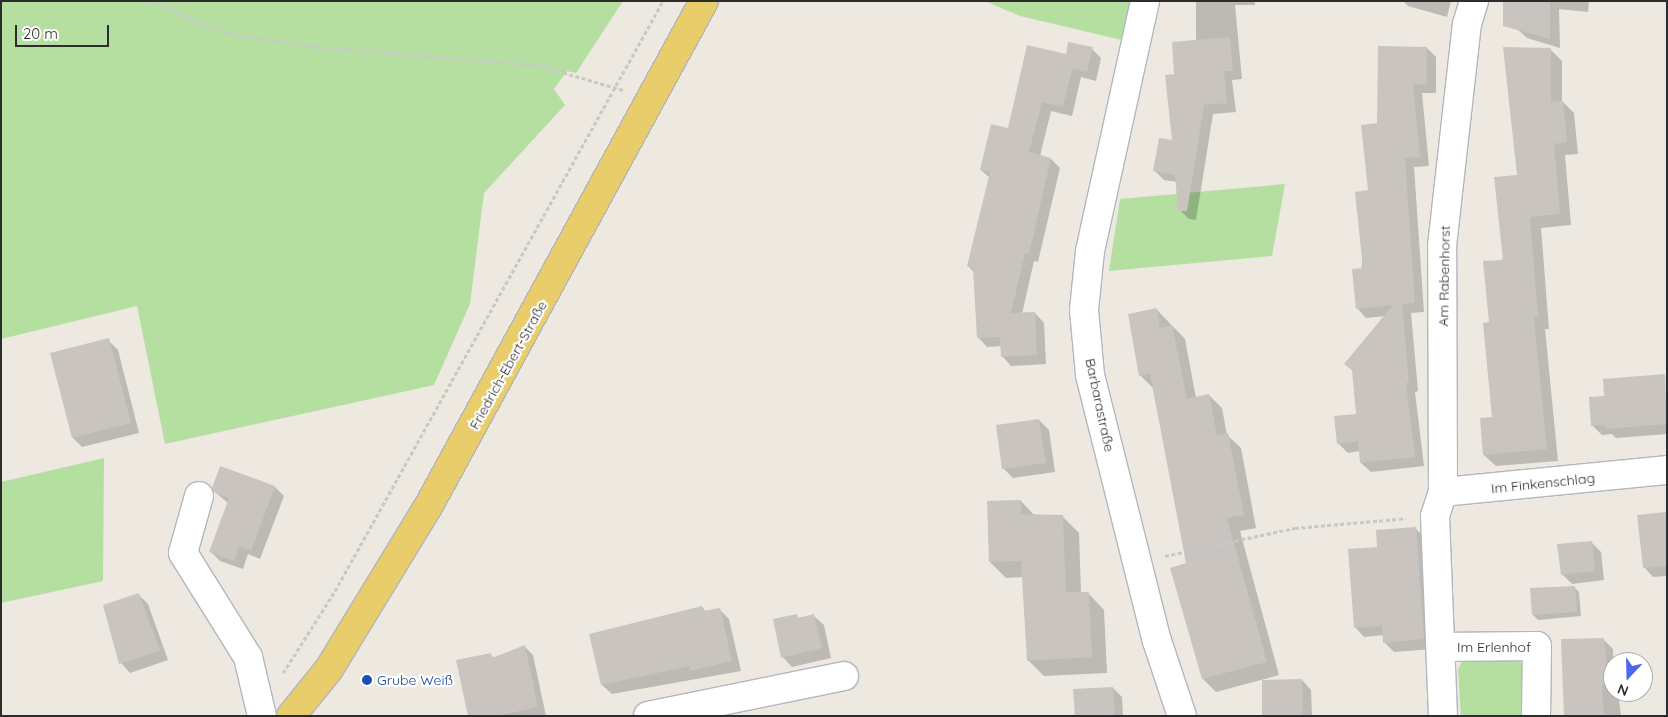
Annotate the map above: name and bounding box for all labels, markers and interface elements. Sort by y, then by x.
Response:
scale bar [18,15,111,47]
text: 20 m [23,24,58,43]
street label: Am Rabenhorst [1435,225,1453,327]
street label: Friedrich-Ebert-Straße [466,298,550,432]
street label: Barbarastraße [1082,357,1118,453]
street label: Im Finkenschlag [1490,469,1596,497]
street label: Im Erlenhof [1457,639,1531,655]
north arrow [1603,652,1653,702]
place label: Grube Weiß [377,672,453,688]
marker: Grube Weiß [361,674,373,686]
text: N [1615,680,1631,700]

